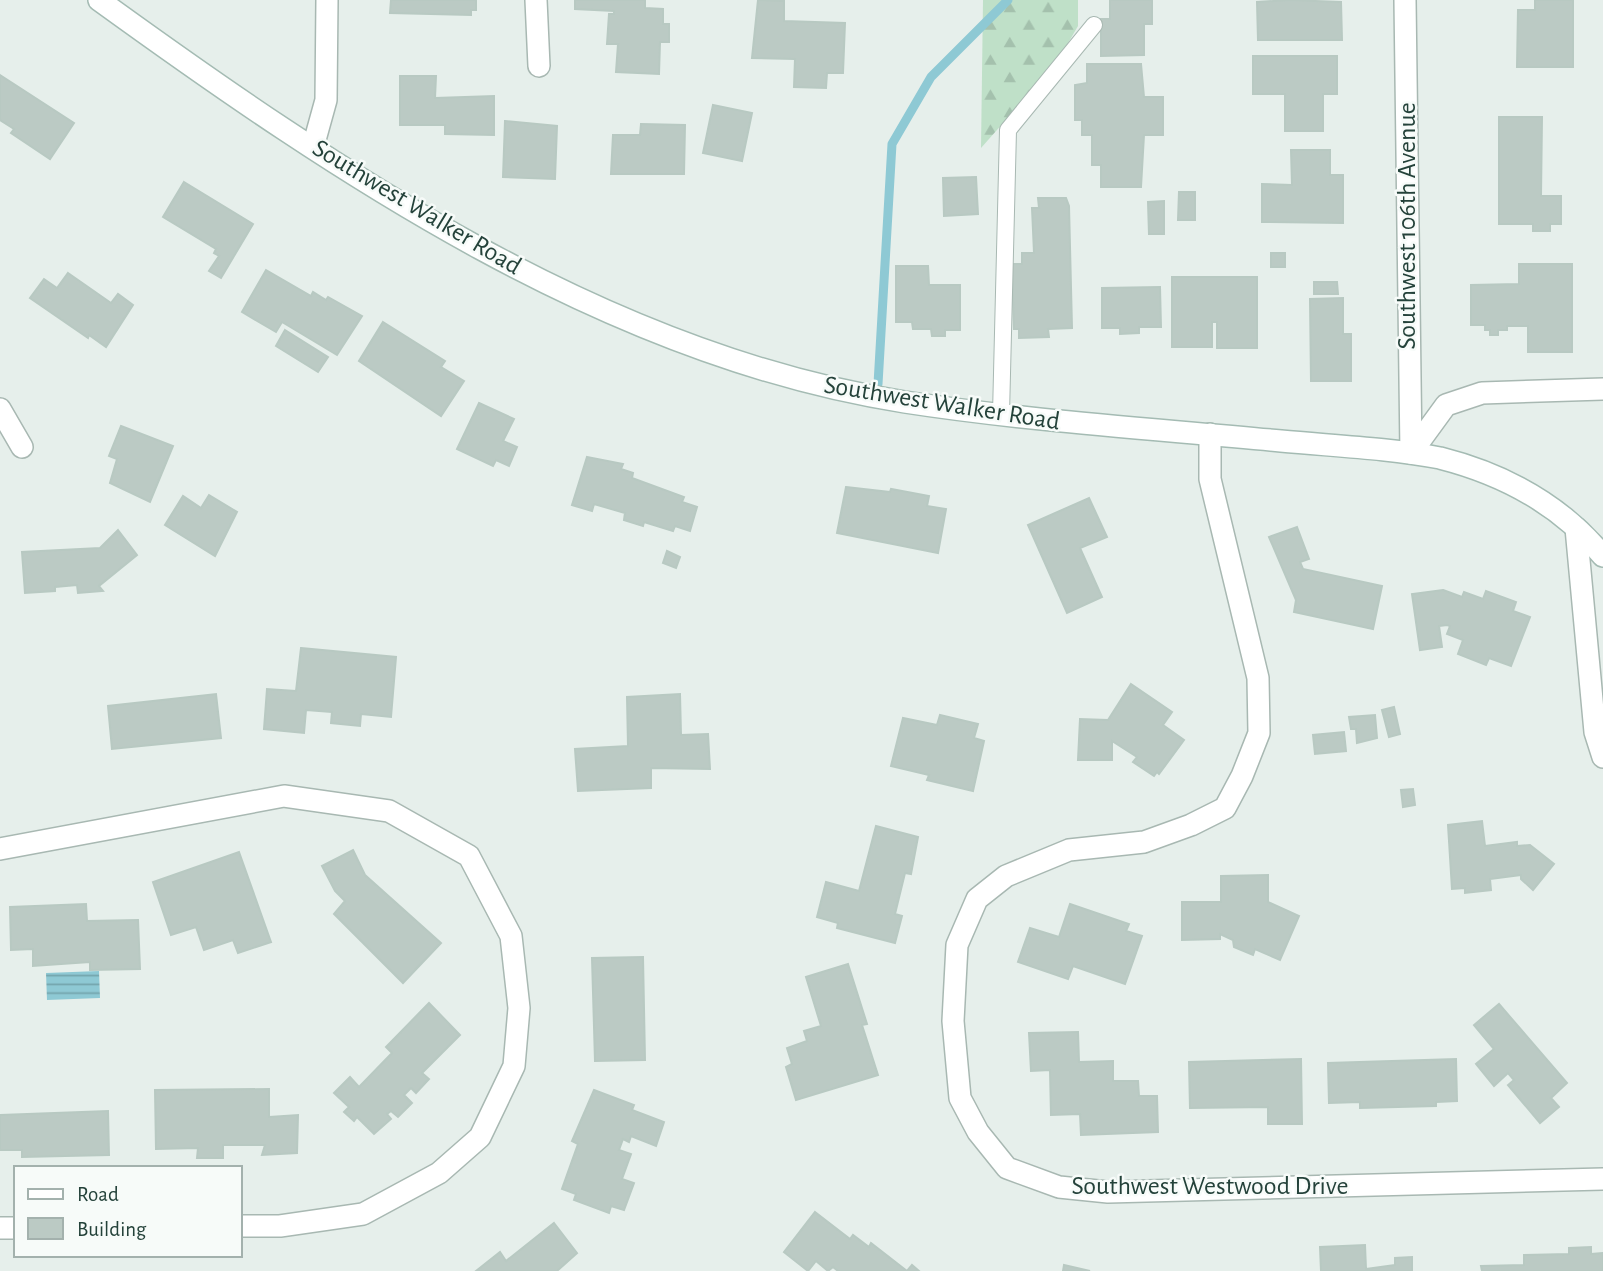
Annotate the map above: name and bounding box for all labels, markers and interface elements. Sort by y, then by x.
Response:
street label: Southwest 106th Avenue [1394,102,1420,350]
street label: Southwest Walker Road [308,134,526,280]
street label: Southwest Walker Road [822,372,1062,434]
legend [14,1166,242,1257]
street label: Southwest Westwood Drive [1072,1173,1348,1199]
text: Road [77,1184,119,1205]
text: Building [77,1219,147,1240]

